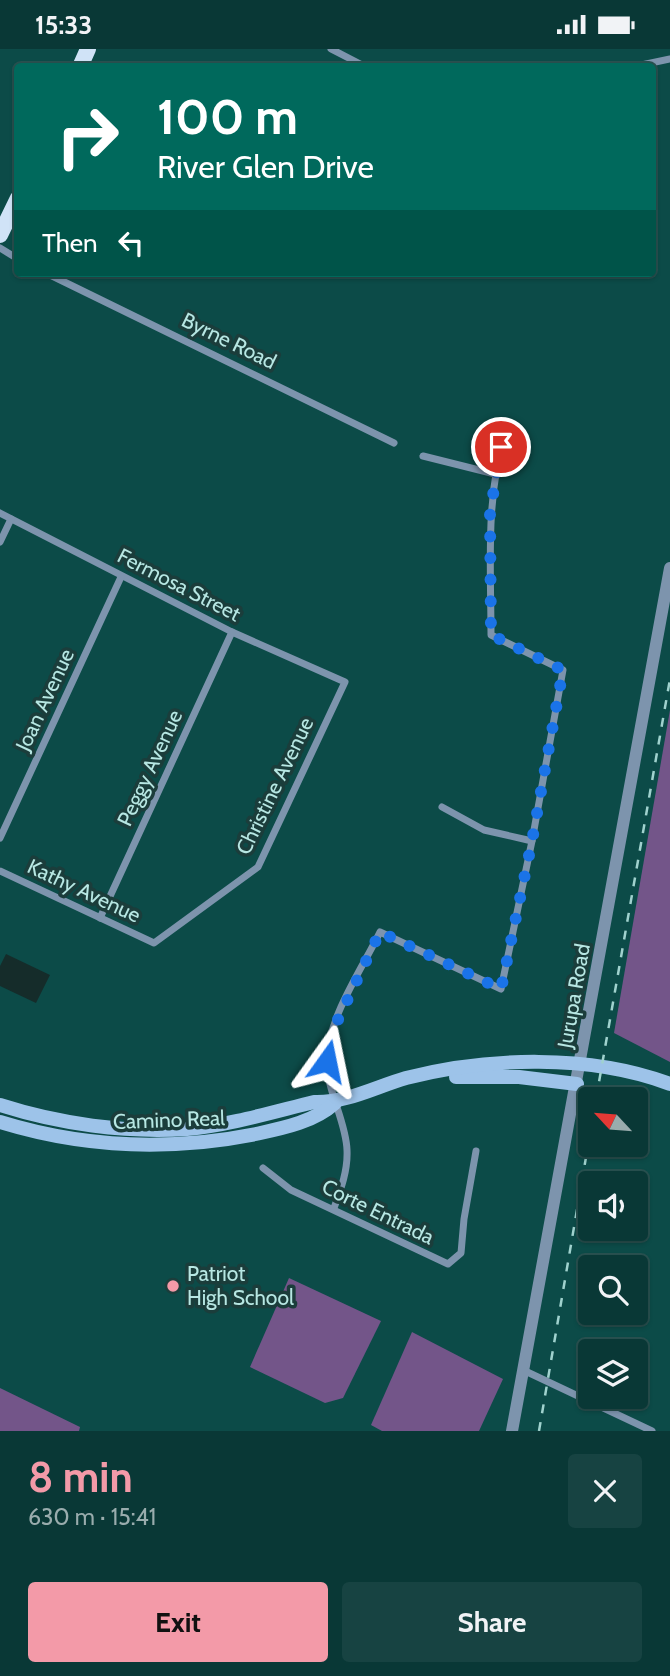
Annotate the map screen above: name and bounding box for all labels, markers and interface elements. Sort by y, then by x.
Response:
text: 15:33 [35,9,92,41]
text: 100 m [157,87,298,146]
icon: right [42,91,133,182]
text: River Glen Drive [157,147,374,186]
icon: left [112,224,150,262]
text: Then [42,227,98,259]
street label: Byrne Road [178,307,281,374]
pin [471,417,531,477]
icon: arrive [482,428,520,466]
street label: Fermosa Street [113,543,245,626]
street label: Joan Avenue [10,645,79,756]
street label: Peggy Avenue [112,705,187,830]
street label: Christine Avenue [231,713,319,858]
street label: Kathy Avenue [24,853,145,928]
street label: Jurupa Road [552,942,595,1051]
position arrow [290,1024,364,1098]
north arrow [578,1087,648,1157]
map controls [578,1087,648,1409]
street label: Camino Real [113,1105,225,1134]
button: sound [578,1171,648,1241]
street label: Corte Entrada [318,1174,438,1249]
button: search [578,1255,648,1325]
place label: Patriot High School [187,1261,294,1310]
marker: Patriot High School [165,1278,181,1294]
button: layers [578,1339,648,1409]
text: 8 min [28,1451,133,1503]
button: close [568,1454,642,1528]
text: 630 m · 15:41 [28,1503,156,1531]
button: Exit [28,1582,328,1662]
button: Share [342,1582,642,1662]

